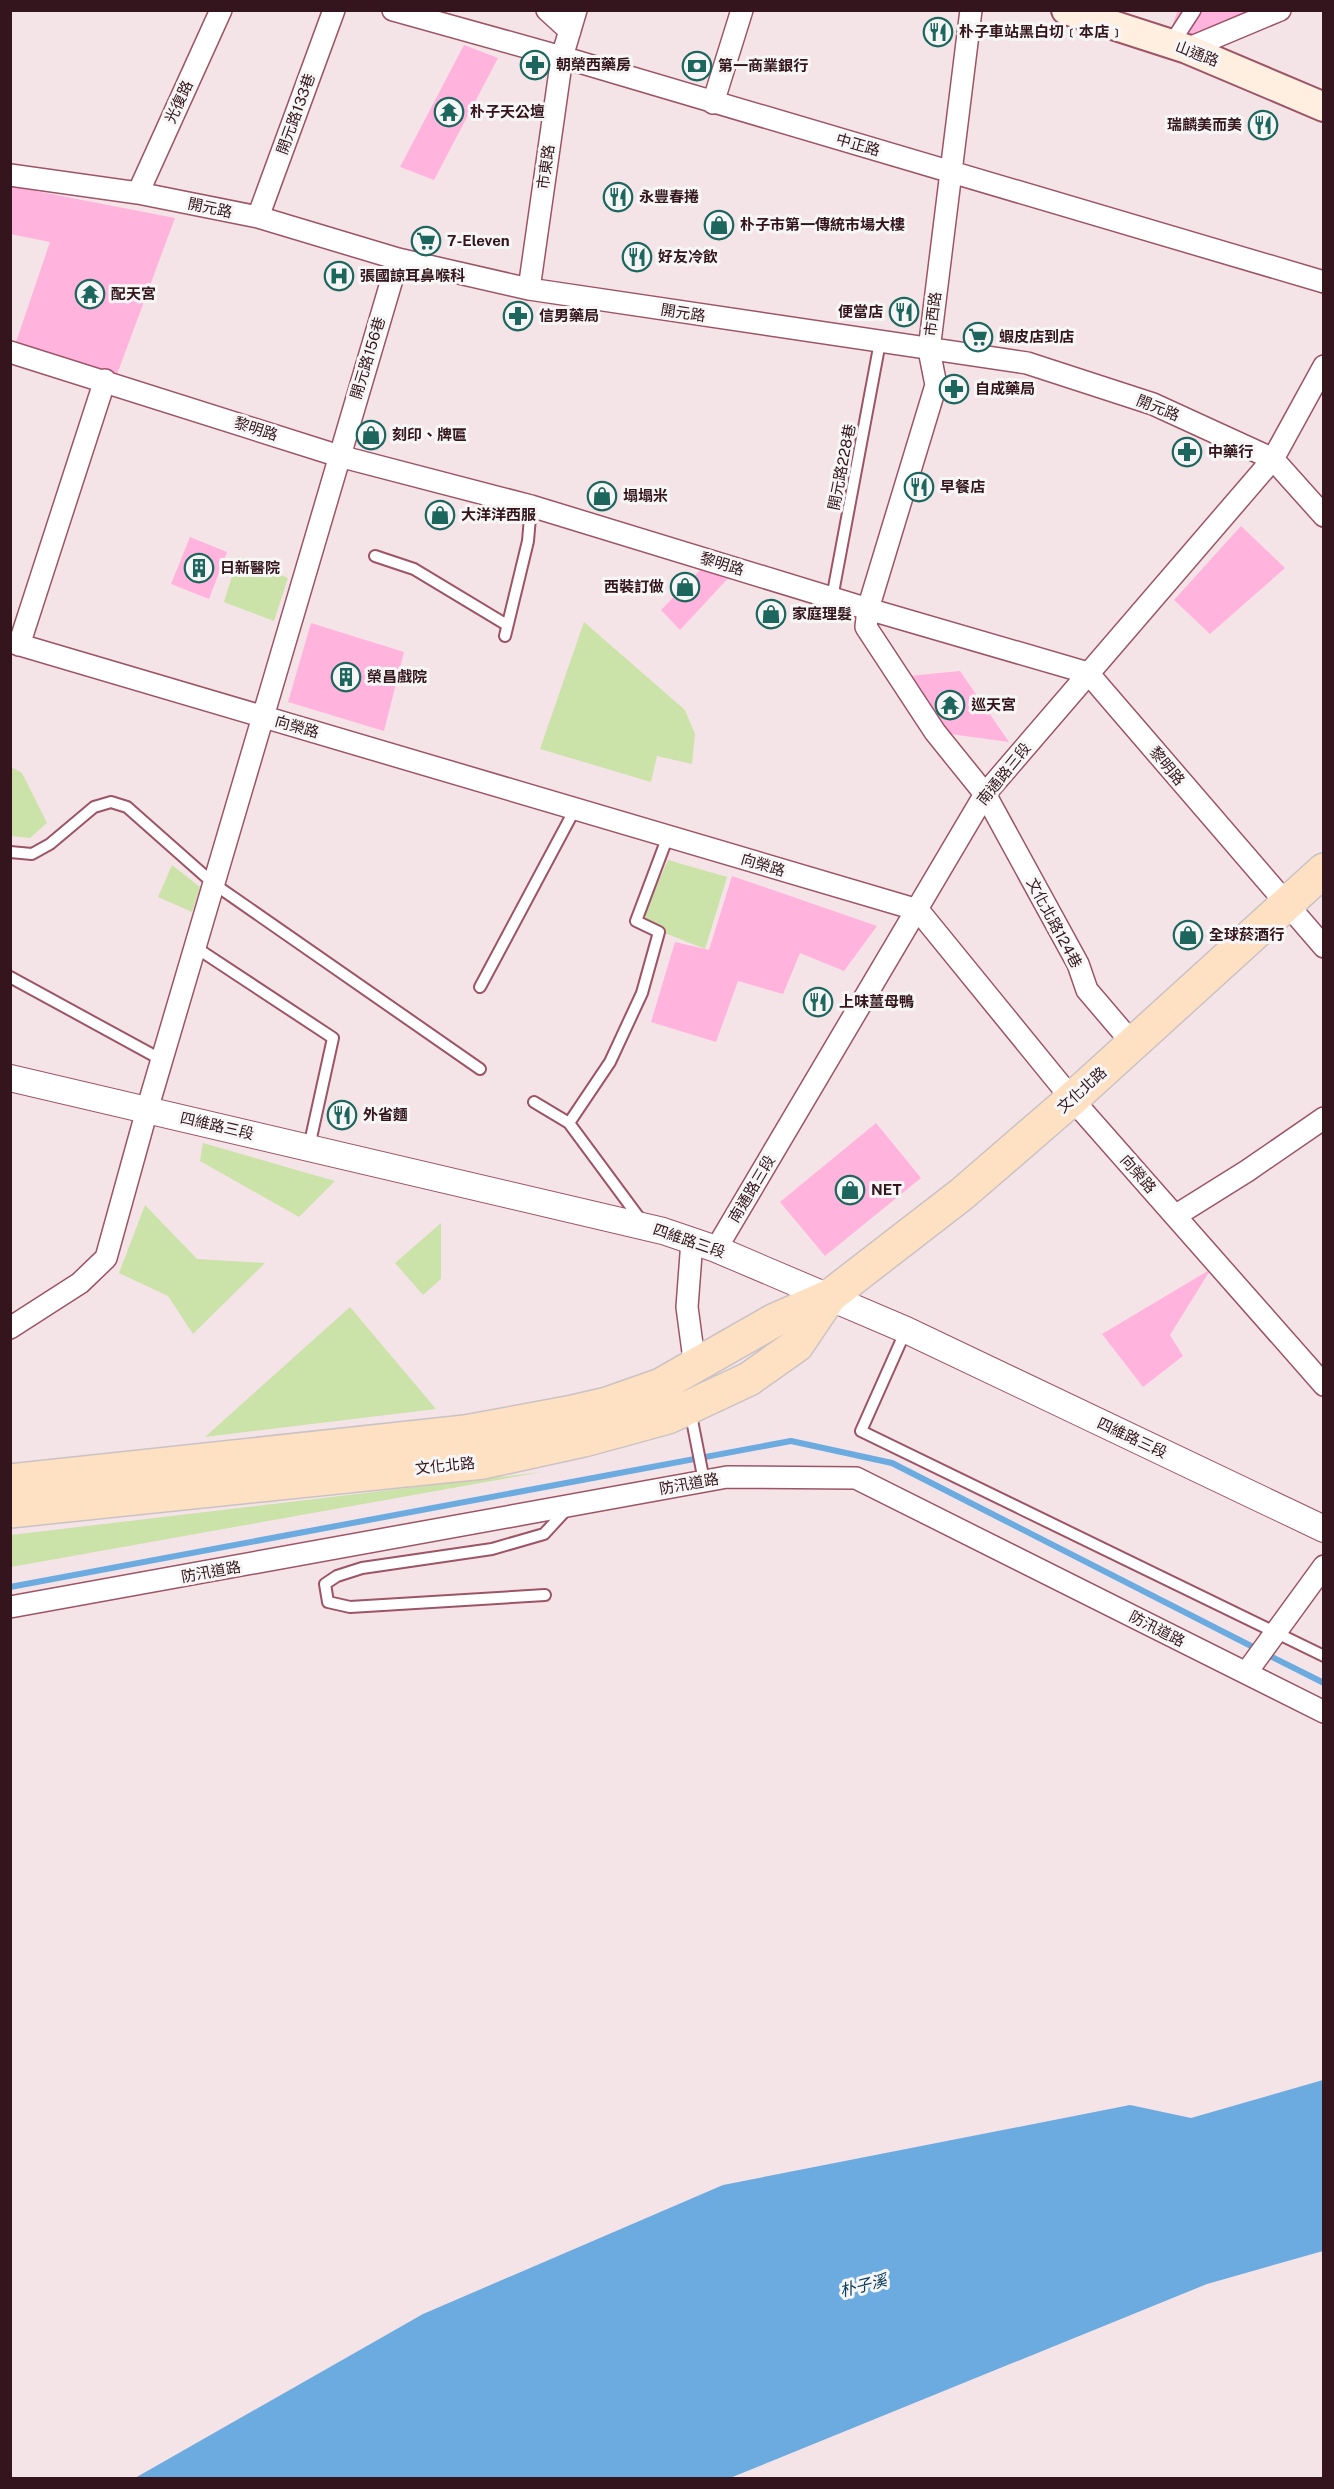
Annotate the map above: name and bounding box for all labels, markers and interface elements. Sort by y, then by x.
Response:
restaurant icon: 朴子車站黑白切﹝本店﹞ [922,16,954,48]
place label: 朴子車站黑白切﹝本店﹞ [959,23,1124,40]
street label: 山通路 [1173,38,1221,70]
pharmacy icon: 朝榮西藥房 [519,49,551,81]
bank icon: 第一商業銀行 [681,50,713,82]
place label: 朝榮西藥房 [556,56,631,73]
place label: 第一商業銀行 [718,57,808,74]
street label: 開元路133巷 [273,71,318,157]
street label: 光復路 [161,78,196,126]
temple icon: 朴子天公壇 [433,96,465,128]
place label: 朴子天公壇 [470,103,545,120]
restaurant icon: 瑞麟美而美 [1247,109,1279,141]
place label: 瑞麟美而美 [1167,116,1242,133]
street label: 中正路 [834,130,882,159]
street label: 市東路 [534,143,557,190]
restaurant icon: 永豐春捲 [602,181,634,213]
place label: 永豐春捲 [639,188,699,205]
street label: 開元路 [186,195,234,221]
shop icon: 朴子市第一傳統市場大樓 [703,209,735,241]
place label: 朴子市第一傳統市場大樓 [740,216,905,233]
supermarket icon: 7-Eleven [410,225,442,257]
place label: 7-Eleven [447,232,510,249]
restaurant icon: 好友冷飲 [621,241,653,273]
place label: 好友冷飲 [658,248,718,265]
hospital icon: 張國諒耳鼻喉科 [323,260,355,292]
place label: 張國諒耳鼻喉科 [360,267,465,284]
temple icon: 配天宮 [74,278,106,310]
place label: 配天宮 [111,285,156,302]
street label: 市西路 [921,291,944,337]
restaurant icon: 便當店 [888,296,920,328]
pharmacy icon: 信男藥局 [502,300,534,332]
street label: 開元路 [660,301,707,324]
place label: 便當店 [838,303,883,320]
place label: 信男藥局 [539,307,599,324]
street label: 開元路156巷 [347,315,388,401]
supermarket icon: 蝦皮店到店 [962,321,994,353]
place label: 蝦皮店到店 [999,328,1074,345]
pharmacy icon: 自成藥局 [938,373,970,405]
place label: 自成藥局 [975,380,1035,397]
street label: 開元路 [1134,391,1182,424]
street label: 黎明路 [232,413,280,444]
shop icon: 刻印、牌匾 [355,419,387,451]
street label: 開元路228巷 [825,422,858,512]
place label: 刻印、牌匾 [392,426,467,443]
pharmacy icon: 中藥行 [1171,436,1203,468]
place label: 中藥行 [1208,443,1253,460]
restaurant icon: 早餐店 [903,471,935,503]
place label: 早餐店 [940,478,985,495]
shop icon: 塌塌米 [586,480,618,512]
place label: 塌塌米 [623,487,668,504]
shop icon: 大洋洋西服 [424,499,456,531]
place label: 大洋洋西服 [461,506,536,523]
street label: 黎明路 [698,549,746,578]
building icon: 日新醫院 [183,552,215,584]
place label: 日新醫院 [220,559,280,576]
shop icon: 西裝訂做 [669,571,701,603]
place label: 西裝訂做 [604,578,664,595]
shop icon: 家庭理髮 [755,598,787,630]
place label: 家庭理髮 [792,605,852,622]
building icon: 榮昌戲院 [330,661,362,693]
place label: 榮昌戲院 [367,668,427,685]
temple icon: 巡天宮 [934,689,966,721]
place label: 巡天宮 [971,696,1016,713]
street label: 向榮路 [273,712,321,741]
street label: 南通路三段 [973,739,1034,808]
street label: 黎明路 [1146,743,1188,788]
street label: 向榮路 [739,850,787,879]
street label: 文化北路124巷 [1024,875,1085,971]
shop icon: 全球菸酒行 [1172,919,1204,951]
place label: 全球菸酒行 [1209,926,1284,943]
restaurant icon: 上味薑母鴨 [802,986,834,1018]
place label: 上味薑母鴨 [839,993,914,1010]
street label: 文化北路 [1054,1063,1110,1116]
restaurant icon: 外省麵 [326,1099,358,1131]
place label: 外省麵 [363,1106,408,1123]
street label: 四維路三段 [179,1109,256,1142]
street label: 向榮路 [1117,1151,1160,1196]
street label: 南通路三段 [725,1152,778,1225]
shop icon: NET [834,1174,866,1206]
place label: NET [871,1181,902,1198]
street label: 四維路三段 [651,1220,727,1261]
street label: 四維路三段 [1095,1414,1170,1461]
street label: 文化北路 [414,1454,476,1477]
street label: 防汛道路 [658,1470,720,1497]
street label: 防汛道路 [180,1558,242,1585]
street label: 防汛道路 [1127,1607,1188,1650]
water label: 朴子溪 [838,2270,891,2301]

